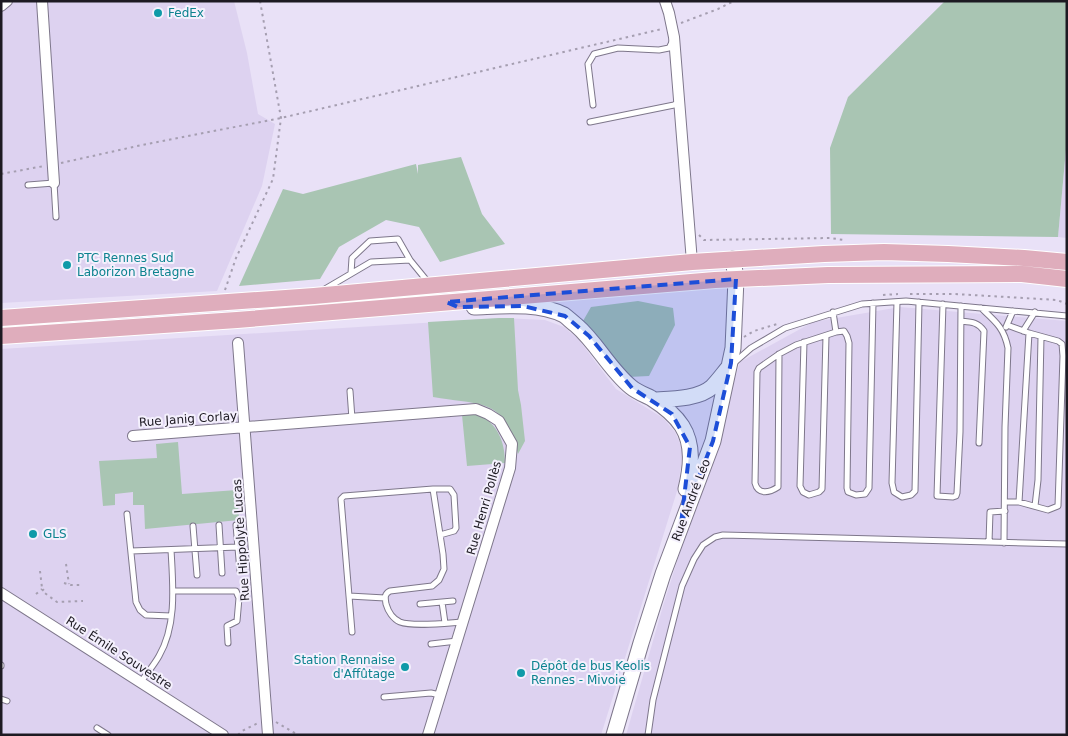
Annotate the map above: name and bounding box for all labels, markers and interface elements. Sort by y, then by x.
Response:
place label: FedEx [168,6,204,20]
marker: FedEx [152,7,164,19]
place label: PTC Rennes Sud Laborizon Bretagne [77,251,194,279]
marker: PTC Rennes Sud Laborizon Bretagne [61,259,73,271]
street label: Rue Janig Corlay [138,409,238,429]
street label: Rue André Léo [669,457,713,543]
street label: Rue Henri Pollès [464,459,504,557]
street label: Rue Hippolyte Lucas [230,479,252,601]
place label: GLS [43,527,67,541]
marker: GLS [27,528,39,540]
street label: Rue Émile Souvestre [63,613,175,693]
place label: Station Rennaise d'Affûtage [294,653,395,681]
place label: Dépôt de bus Keolis Rennes - Mivoie [531,659,650,687]
marker: Station Rennaise d'Affûtage [399,661,411,673]
marker: Dépôt de bus Keolis Rennes - Mivoie [515,667,527,679]

